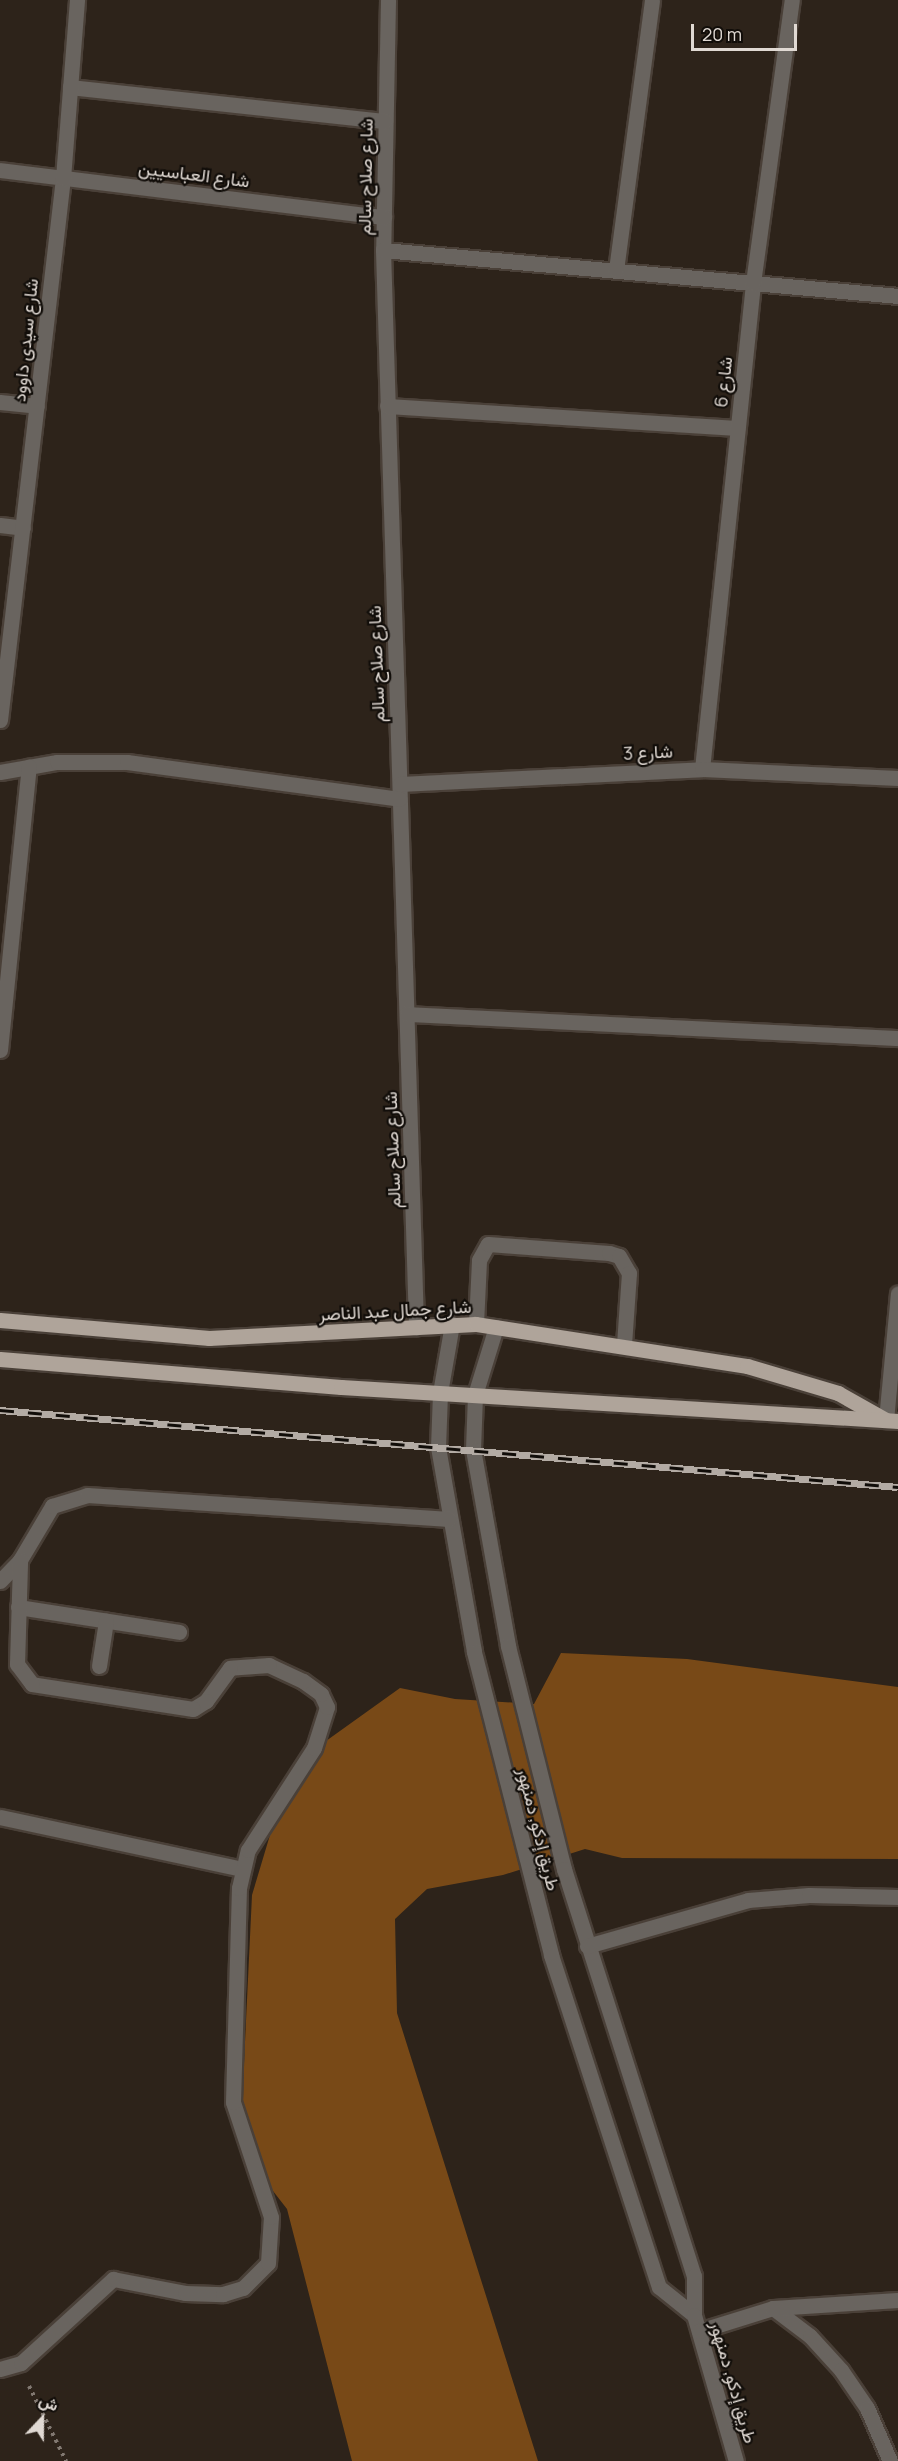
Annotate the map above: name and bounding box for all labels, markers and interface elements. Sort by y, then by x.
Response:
scale bar [694,12,800,50]
text: 20 m [702,22,742,46]
street label: شارع صلاح سالم [353,118,377,236]
street label: شارع العباسيين [137,156,251,192]
street label: شارع سيدى داوود [8,277,42,403]
street label: شارع 6 [710,356,736,408]
street label: شارع صلاح سالم [363,605,389,723]
street label: شارع 3 [623,740,673,764]
street label: شارع صلاح سالم [379,1091,405,1209]
street label: شارع جمال عبد الناصر [318,1295,472,1325]
street label: طريق إدكو, دمنهور [513,1765,565,1893]
street label: طريق إدكو, دمنهور [706,2318,762,2446]
north arrow [12,2389,72,2449]
text: ش [36,2389,62,2416]

